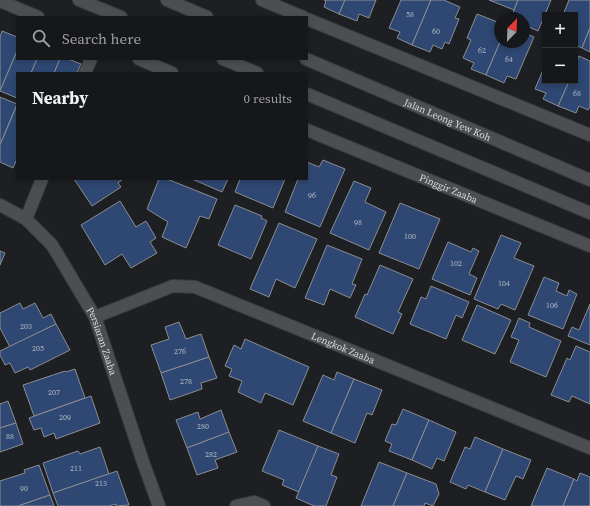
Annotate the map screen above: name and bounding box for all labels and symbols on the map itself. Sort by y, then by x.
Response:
house number: 58 [406,9,414,20]
north arrow [494,12,530,48]
house number: 60 [432,26,440,37]
house number: 62 [478,45,486,56]
house number: 64 [505,54,513,65]
house number: 68 [573,88,581,99]
street label: Jalan Leong Yew Koh [401,95,493,144]
street label: Pinggir Zaaba [417,171,480,207]
house number: 96 [308,190,316,201]
house number: 98 [354,217,362,228]
house number: 100 [404,231,416,242]
house number: 102 [450,258,462,269]
house number: 104 [498,278,510,289]
house number: 106 [546,300,558,311]
street label: Persiaran Zaaba [83,305,120,378]
house number: 203 [20,321,32,332]
street label: Lengkok Zaaba [309,329,377,367]
house number: 205 [32,343,44,354]
house number: 276 [174,346,186,357]
house number: 278 [180,376,192,387]
house number: 207 [48,387,60,398]
house number: 209 [59,412,71,423]
house number: 280 [197,421,209,432]
house number: 88 [6,431,14,442]
house number: 282 [205,449,217,460]
house number: 211 [70,463,82,474]
house number: 213 [95,478,107,489]
house number: 90 [20,483,28,494]

